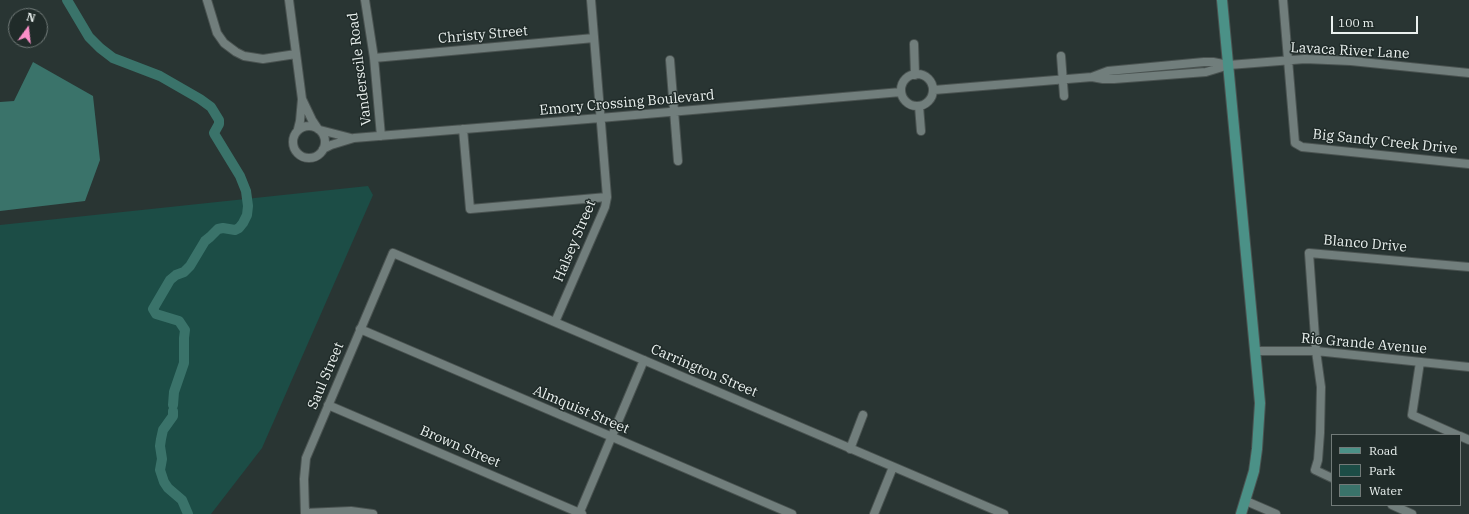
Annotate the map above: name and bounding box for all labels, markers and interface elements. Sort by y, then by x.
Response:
north arrow [8,8,48,48]
scale bar [1333,8,1420,34]
text: N [25,9,37,25]
street label: Vanderscile Road [345,11,375,127]
text: 100 m [1338,15,1374,30]
street label: Christy Street [437,23,529,47]
street label: Lavaca River Lane [1290,39,1410,63]
street label: Emory Crossing Boulevard [539,87,715,119]
street label: Big Sandy Creek Drive [1312,126,1458,158]
street label: Halsey Street [550,198,600,284]
street label: Blanco Drive [1323,232,1407,256]
street label: Rio Grande Avenue [1300,330,1428,358]
street label: Saul Street [304,340,348,412]
street label: Carrington Street [648,341,760,401]
street label: Almquist Street [530,382,632,438]
street label: Brown Street [417,423,503,471]
legend [1331,434,1461,506]
text: Road [1369,443,1398,458]
text: Park [1369,463,1395,478]
text: Water [1369,483,1402,498]

